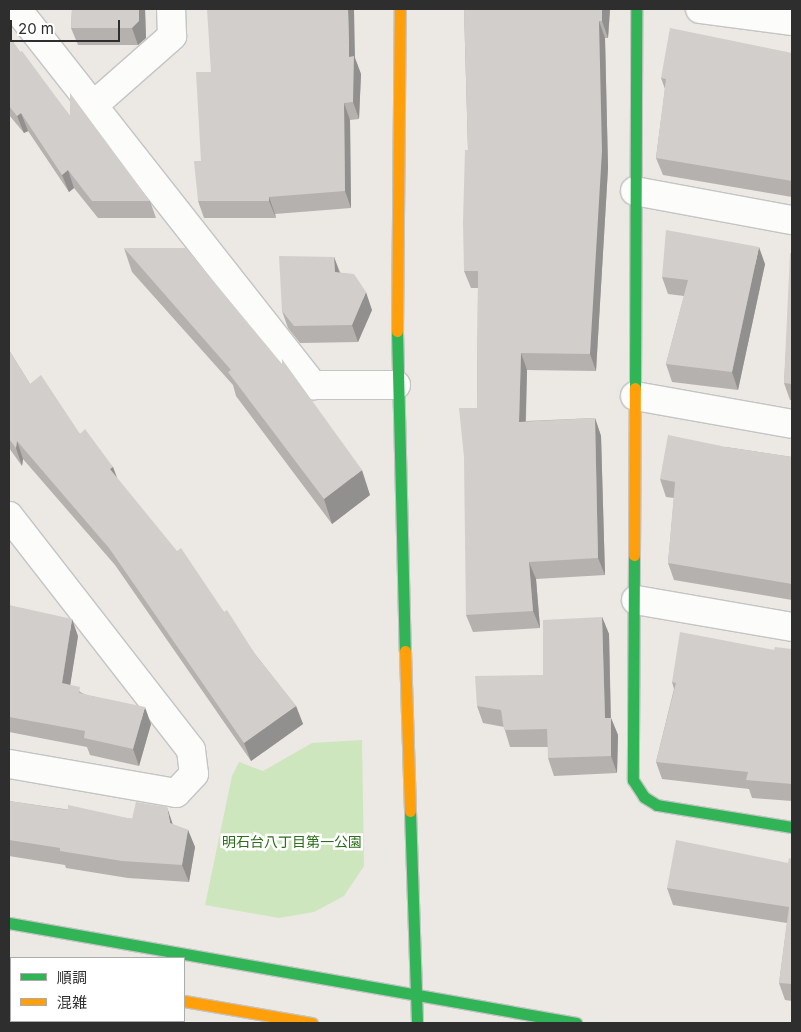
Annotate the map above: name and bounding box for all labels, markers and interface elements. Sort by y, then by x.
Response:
scale bar [12,10,122,42]
text: 20 m [18,19,54,38]
park label: 明石台八丁目第一公園 [222,834,362,850]
legend [10,957,185,1022]
text: 順調 [57,968,87,987]
text: 混雑 [57,993,87,1012]

